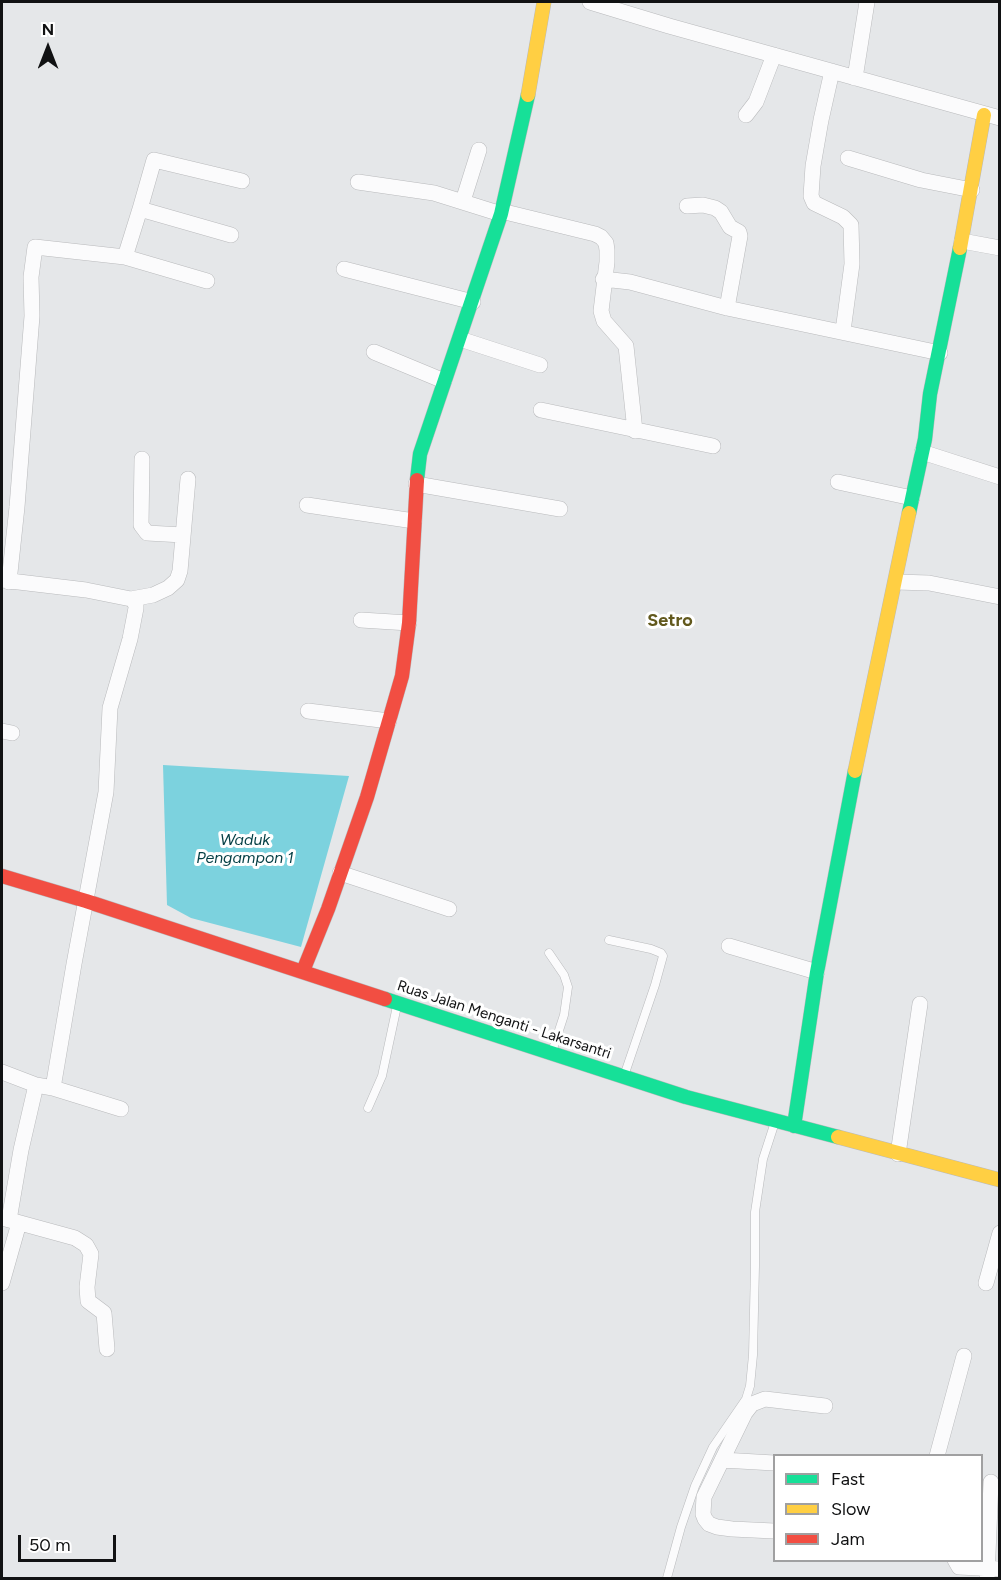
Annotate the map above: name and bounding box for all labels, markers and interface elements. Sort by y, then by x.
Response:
north arrow [18,18,78,78]
text: N [42,20,54,39]
district label: Setro [647,610,693,632]
water label: Waduk Pengampon 1 [196,830,294,868]
street label: Ruas Jalan Menganti - Lakarsantri [395,977,613,1063]
legend [773,1454,983,1562]
text: Fast [831,1468,865,1490]
text: Slow [831,1498,870,1520]
scale bar [21,1523,118,1561]
text: Jam [831,1528,865,1550]
text: 50 m [29,1534,71,1556]

